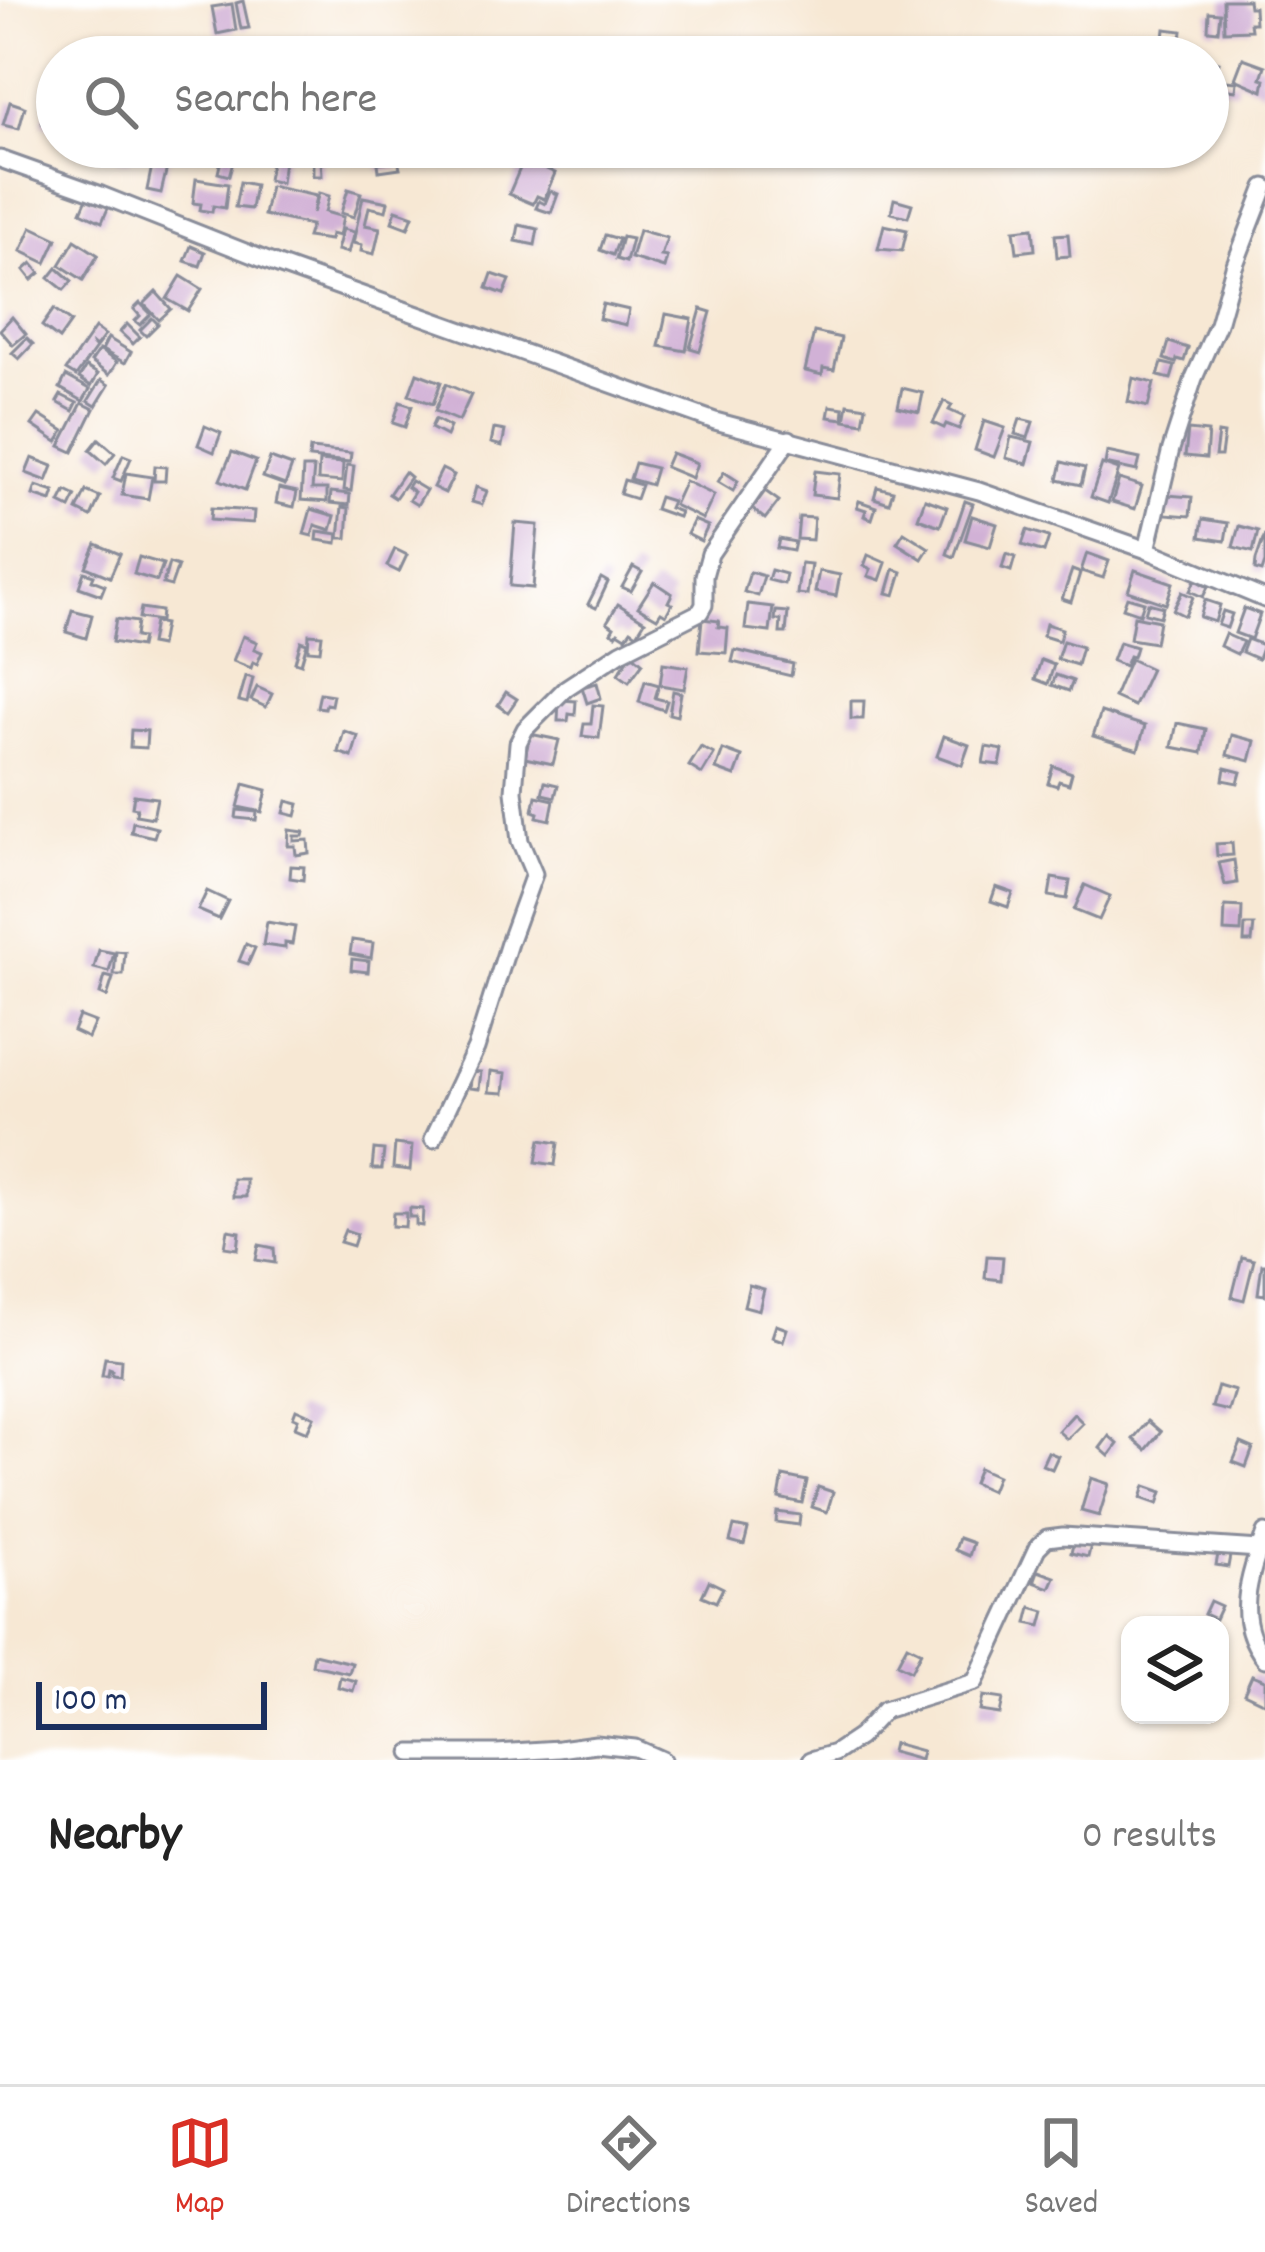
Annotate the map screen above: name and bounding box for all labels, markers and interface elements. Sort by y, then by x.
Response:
search box [36,36,1229,168]
icon: search [78,69,144,135]
text: Search here [174,70,377,134]
map controls [1121,1616,1229,1724]
button: layers [1121,1616,1229,1724]
scale bar [36,1676,267,1729]
text: 100 m [54,1679,127,1726]
text: Nearby [48,1802,181,1874]
text: 0 results [1082,1811,1217,1866]
tab: Map [167,2110,233,2229]
tab: Directions [566,2110,691,2229]
tab: Saved [1025,2110,1098,2229]

